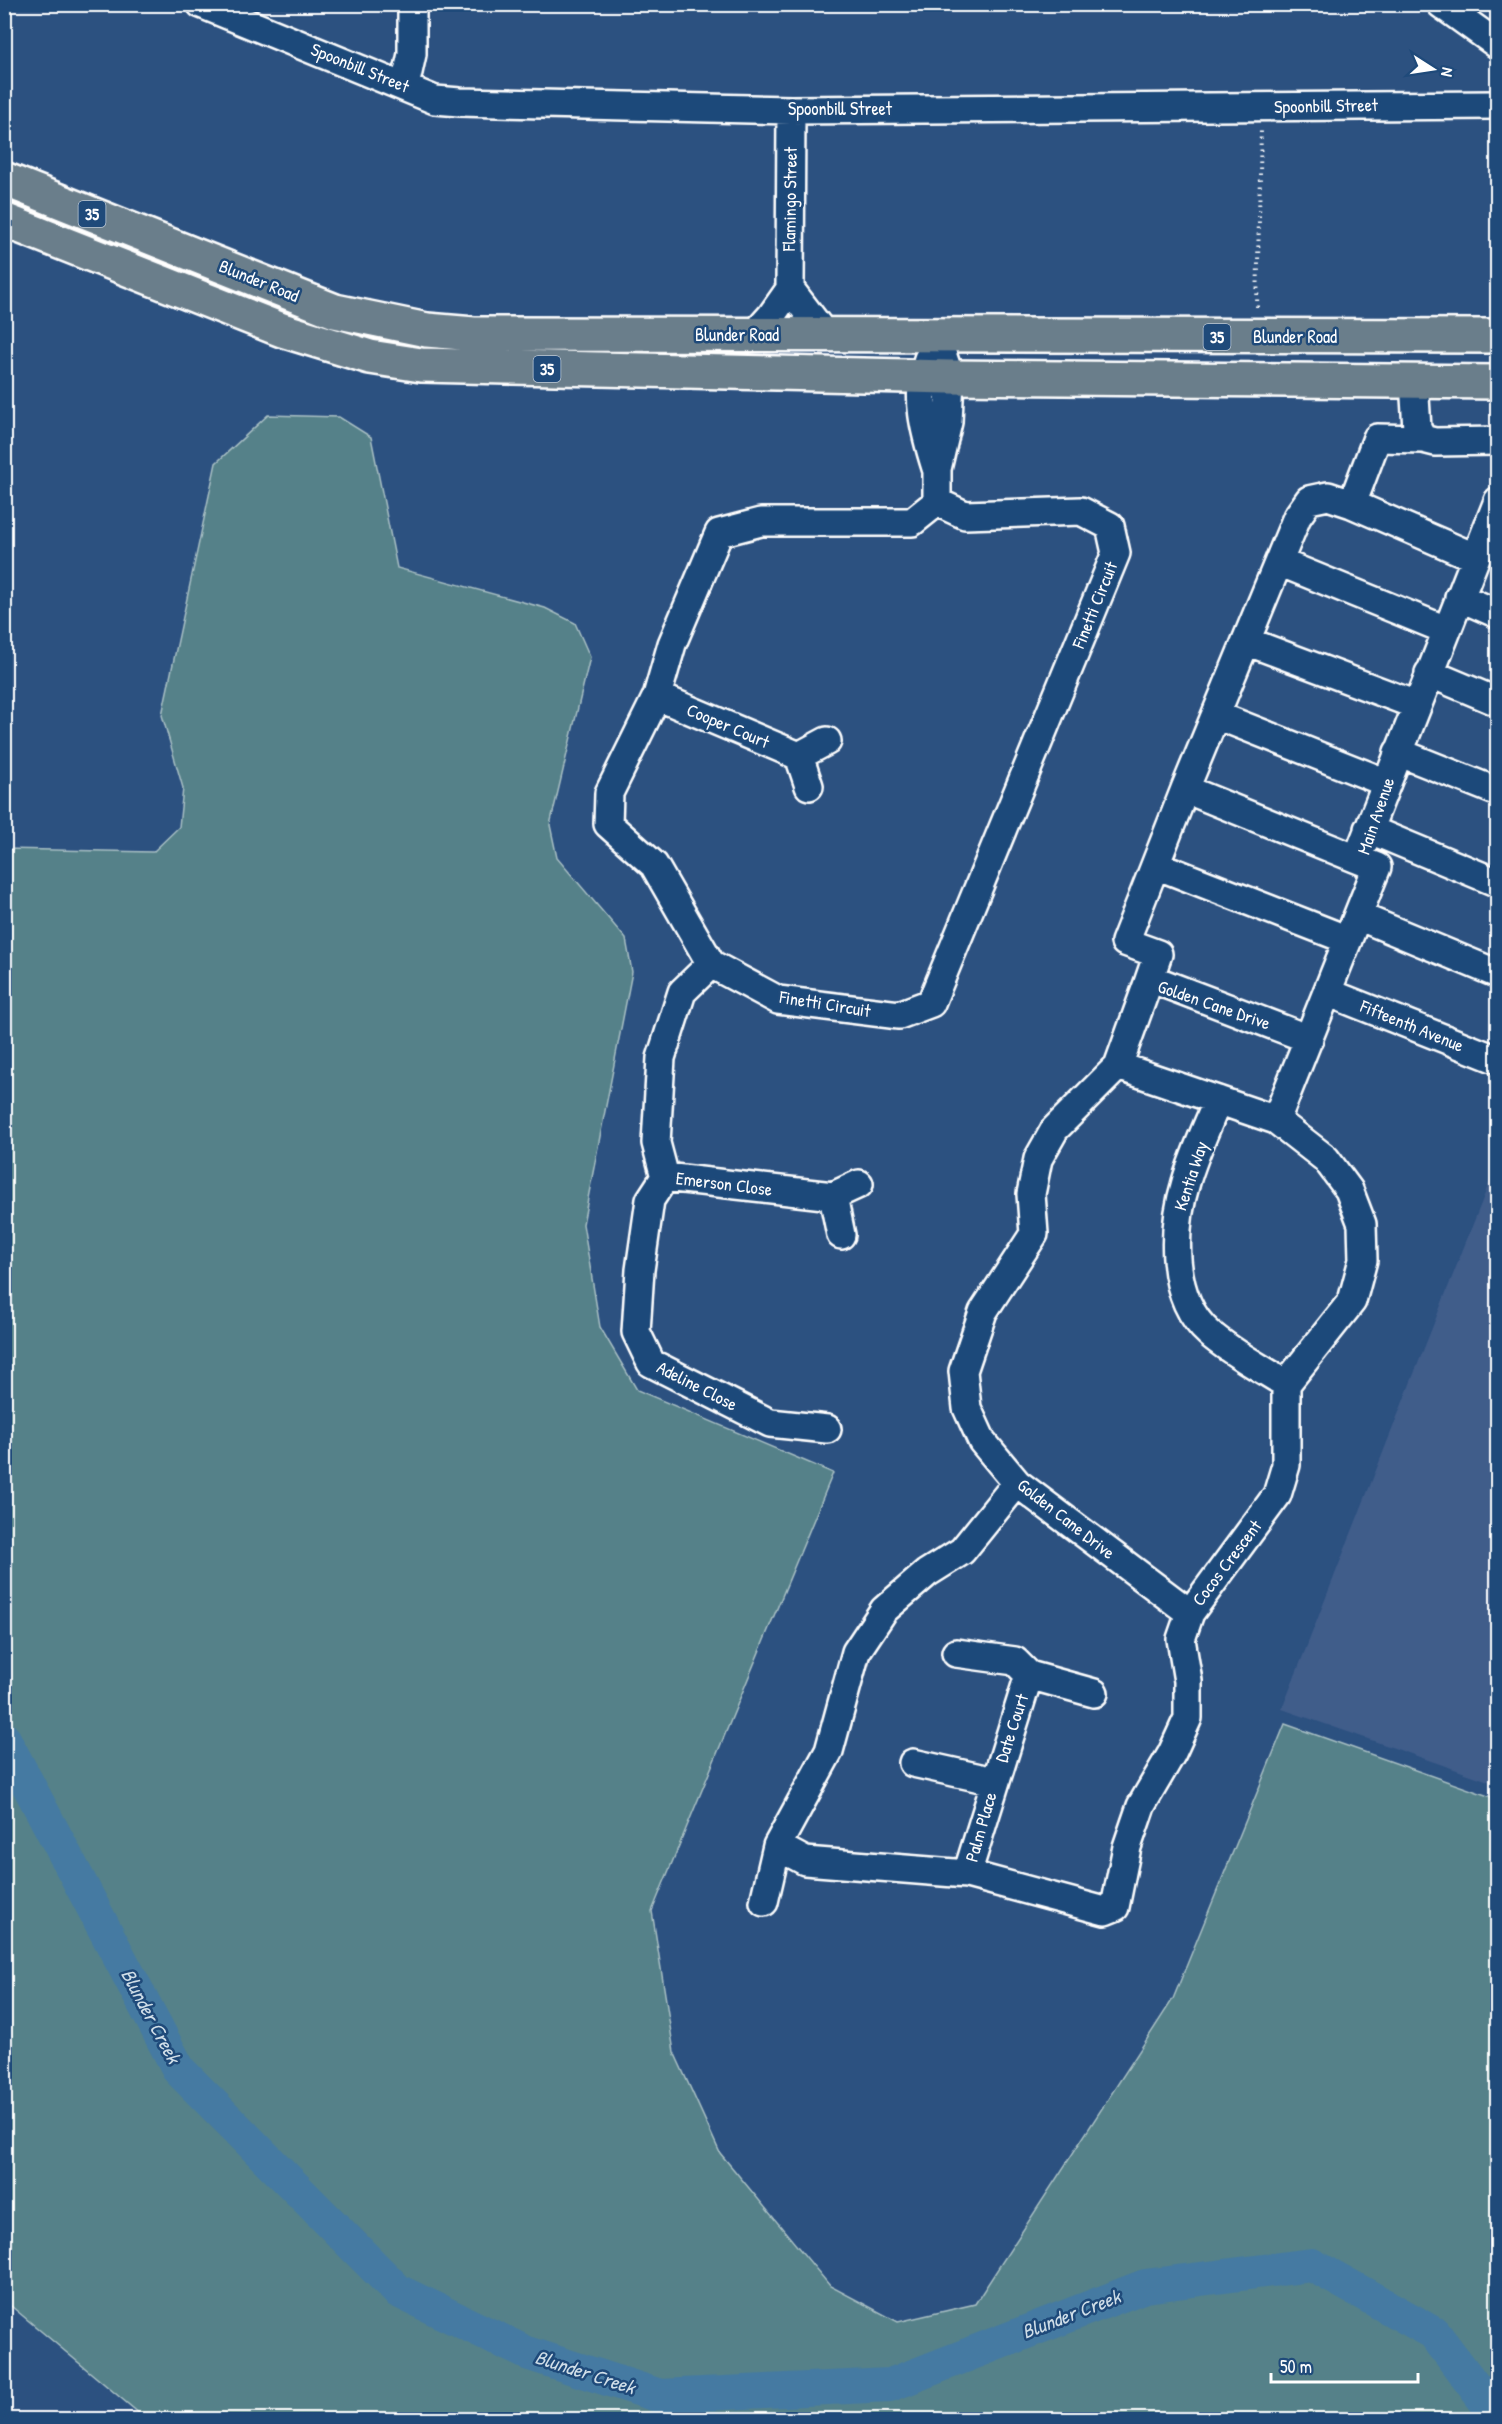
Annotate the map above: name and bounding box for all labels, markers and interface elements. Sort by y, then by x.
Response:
street label: Spoonbill Street [307,36,414,99]
north arrow [1403,39,1463,99]
text: N [1436,66,1459,79]
street label: Spoonbill Street [1274,92,1379,119]
street label: Spoonbill Street [788,96,893,121]
street label: Flamingo Street [776,146,803,252]
road number: 35 [78,201,106,227]
street label: Blunder Road [216,253,303,308]
street label: Blunder Road [695,322,779,347]
road number: 35 [1204,324,1230,350]
street label: Blunder Road [1253,324,1337,349]
road number: 35 [534,356,560,382]
street label: Finetti Circuit [1065,557,1124,653]
street label: Cooper Court [683,697,774,755]
street label: Main Avenue [1351,774,1400,858]
street label: Golden Cane Drive [1155,974,1274,1035]
street label: Finetti Circuit [777,984,873,1023]
street label: Fifteenth Avenue [1356,993,1468,1058]
street label: Kentia Way [1168,1137,1214,1214]
street label: Emerson Close [675,1165,774,1202]
street label: Adeline Close [653,1355,742,1416]
street label: Golden Cane Drive [1012,1473,1120,1565]
street label: Cocos Crescent [1186,1514,1268,1611]
street label: Date Court [989,1690,1035,1765]
street label: Palm Place [959,1789,1002,1865]
water label: Blunder Creek [115,1964,188,2069]
water label: Blunder Creek [1018,2282,1126,2345]
water label: Blunder Creek [532,2343,640,2401]
scale bar [1271,2346,1418,2384]
text: 50 m [1280,2354,1312,2379]

